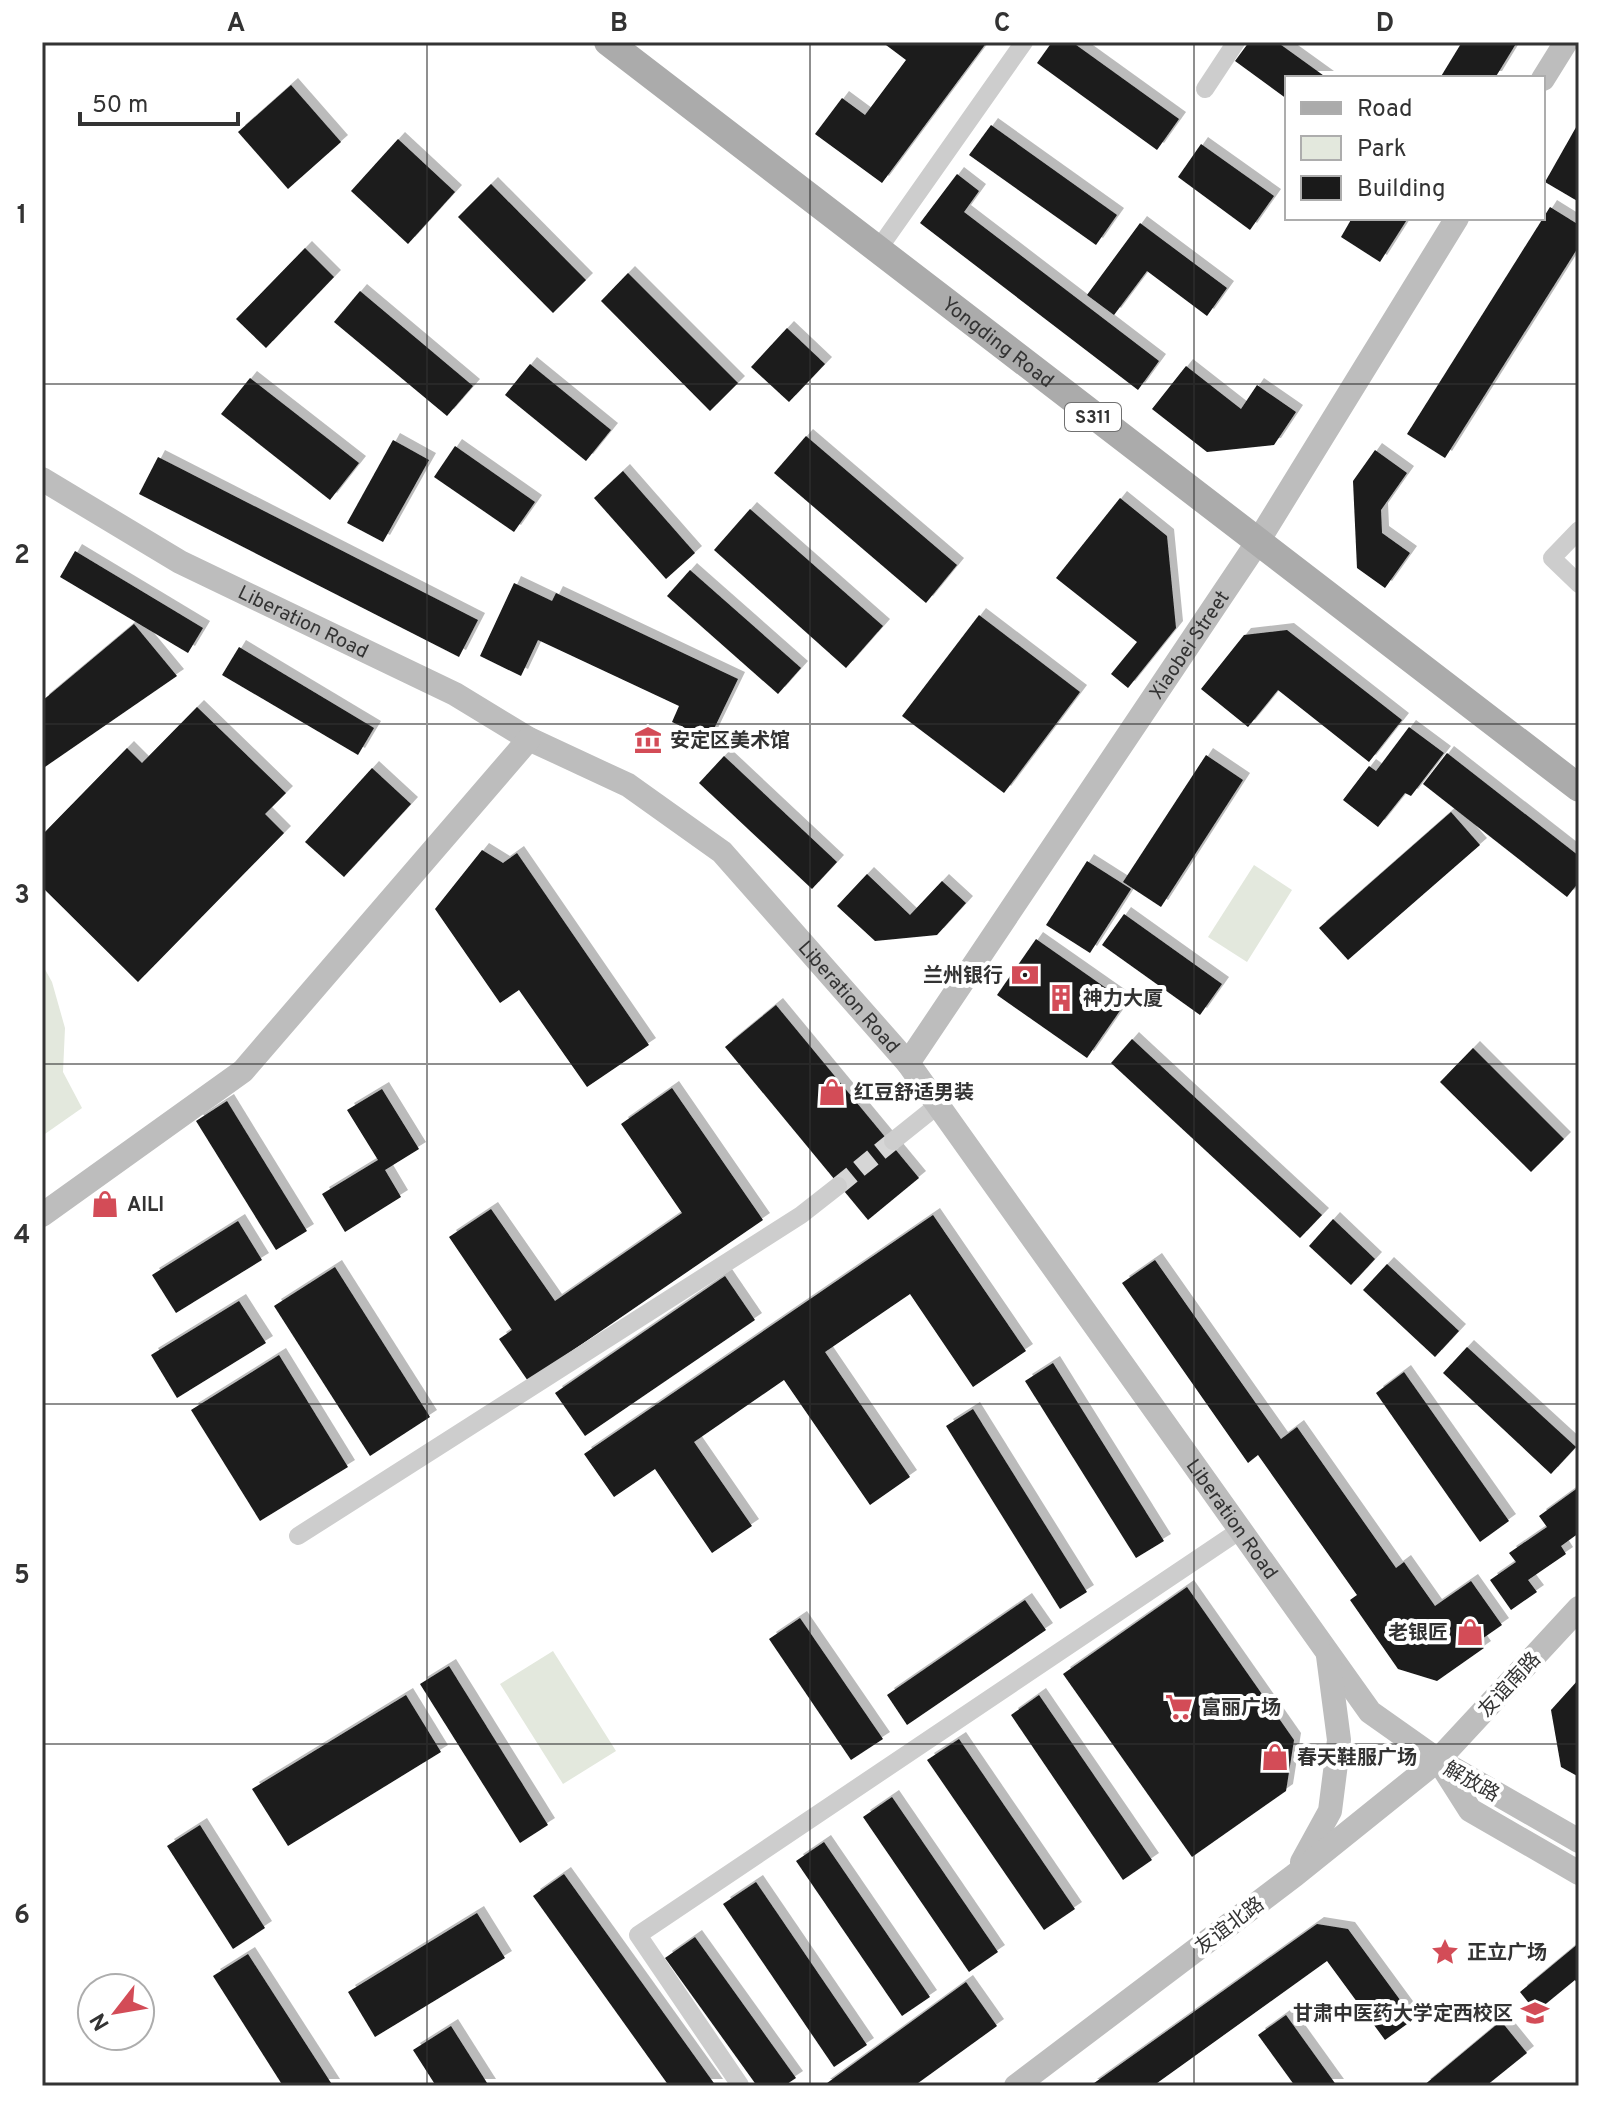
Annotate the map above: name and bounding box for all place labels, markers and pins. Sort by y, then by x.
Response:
museum icon: 安定区美术馆 [633,725,663,755]
place label: 安定区美术馆 [670,729,790,755]
bank icon: 兰州银行 [1010,960,1040,990]
place label: 兰州银行 [923,964,1003,990]
building icon: 神力大厦 [1046,983,1076,1013]
place label: 神力大厦 [1083,987,1163,1013]
shop icon: 红豆舒适男装 [817,1077,847,1107]
place label: 红豆舒适男装 [854,1081,974,1107]
shop icon: AILI [90,1189,120,1219]
place label: AILI [127,1193,164,1219]
shop icon: 老银匠 [1455,1617,1485,1647]
place label: 老银匠 [1388,1621,1448,1647]
supermarket icon: 富丽广场 [1164,1692,1194,1722]
place label: 富丽广场 [1201,1696,1281,1722]
shop icon: 春天鞋服广场 [1260,1742,1290,1772]
place label: 春天鞋服广场 [1297,1746,1417,1772]
place icon: 正立广场 [1430,1937,1460,1967]
place label: 正立广场 [1467,1941,1547,1967]
school or university icon: 甘肃中医药大学定西校区 [1520,1998,1550,2028]
place label: 甘肃中医药大学定西校区 [1293,2002,1513,2028]

